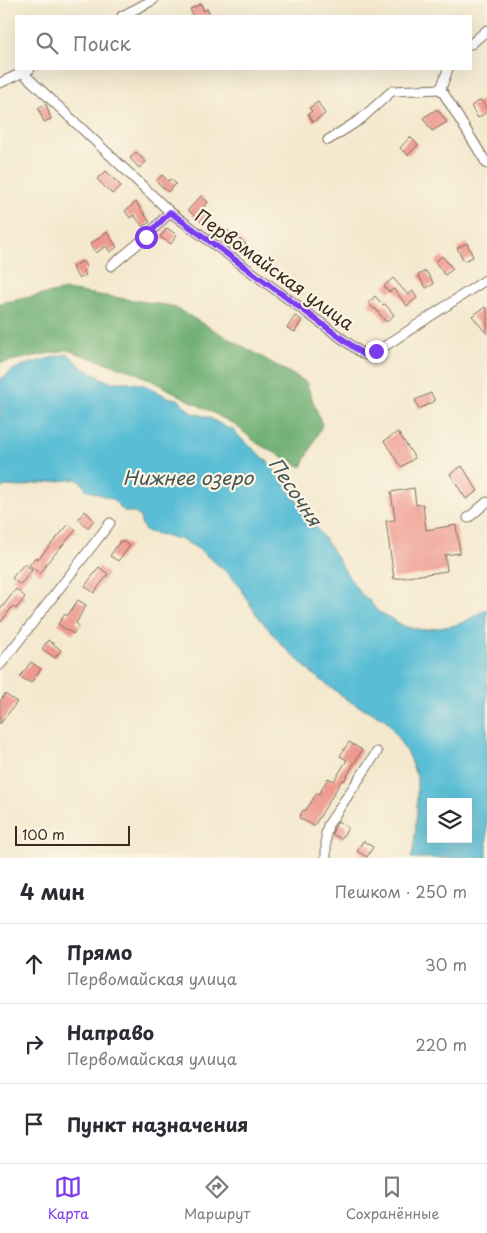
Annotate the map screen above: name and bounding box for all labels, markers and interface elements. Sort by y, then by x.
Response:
search box [15,15,472,70]
icon: search [33,29,61,57]
text: Поиск [73,29,131,57]
street label: Первомайская улица [190,202,361,336]
route start [135,226,158,249]
route end [365,340,388,363]
water label: Песочня [263,451,330,532]
water label: Нижнее озеро [123,463,254,491]
map controls [427,798,472,843]
button: layers [427,798,472,843]
scale bar [15,823,130,846]
text: 100 m [22,824,65,845]
text: 4 мин [20,875,85,907]
text: Пешком · 250 m [335,879,467,903]
text: Прямо [67,938,132,966]
icon: ahead [20,950,48,978]
text: 30 m [425,952,467,976]
text: Первомайская улица [67,966,237,990]
text: Направо [67,1018,154,1046]
icon: right [20,1030,48,1058]
text: 220 m [416,1032,467,1056]
text: Первомайская улица [67,1046,237,1070]
icon: arrive [20,1110,48,1138]
text: Пункт назначения [67,1110,248,1138]
tab: Карта [48,1173,89,1224]
tab: Маршрут [184,1173,250,1224]
tab: Сохранённые [346,1173,439,1224]

